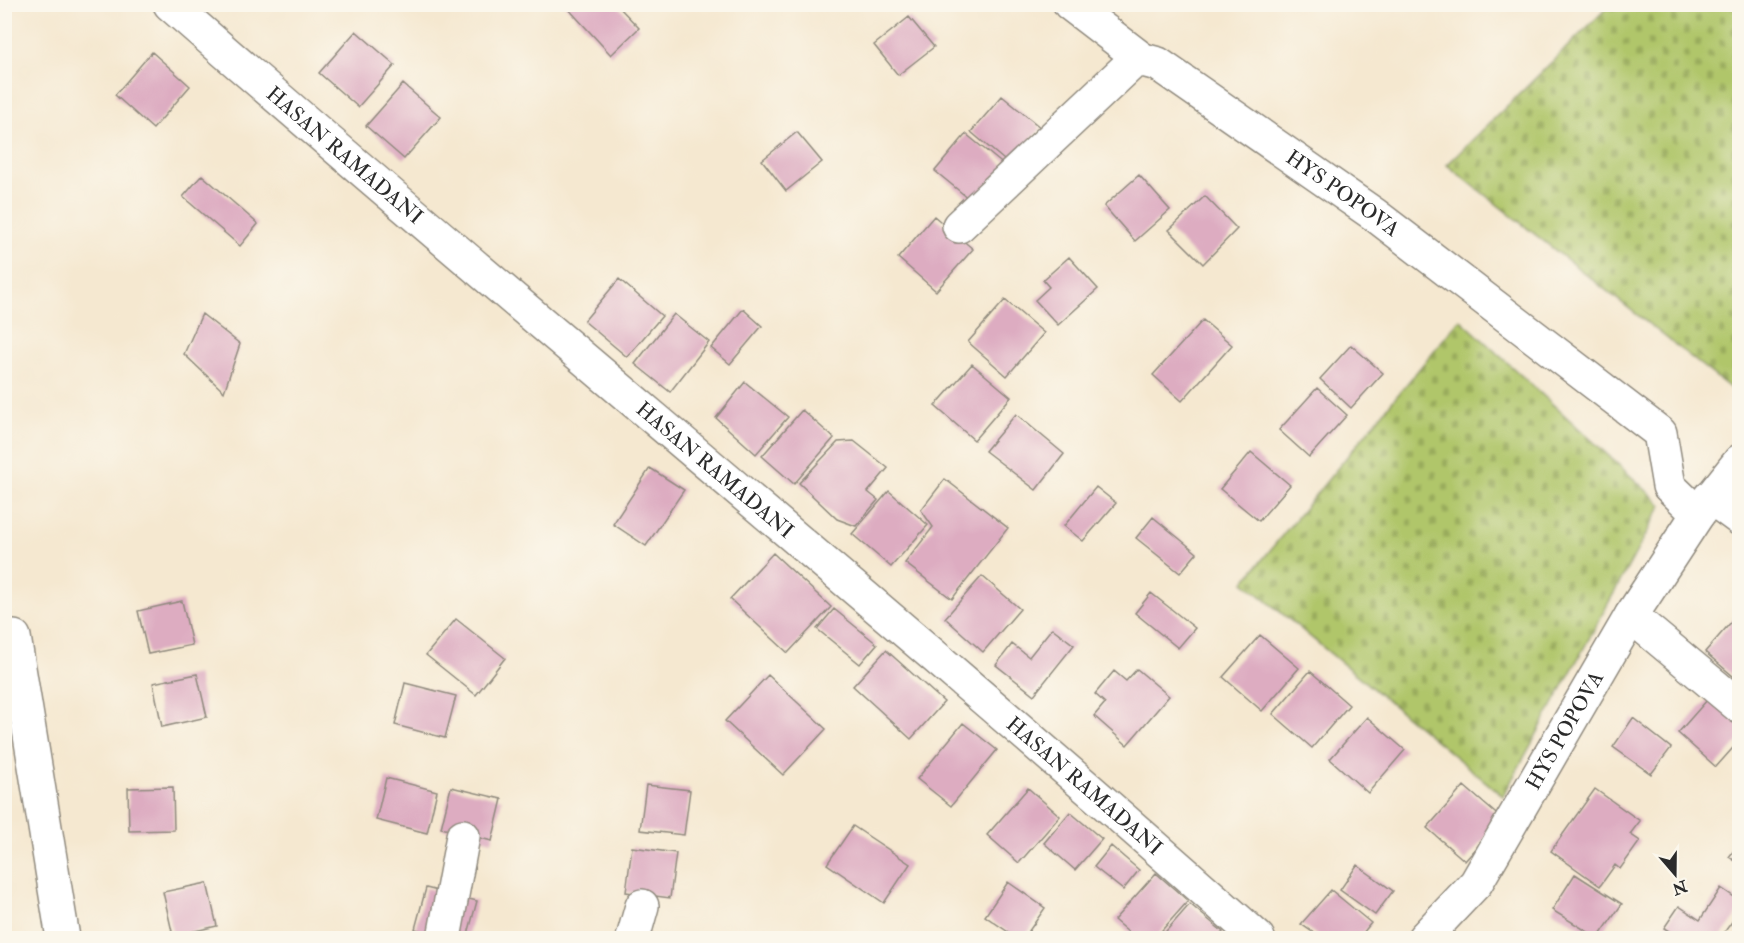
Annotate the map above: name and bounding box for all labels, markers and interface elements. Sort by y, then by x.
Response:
street label: HASAN RAMADANI [261,80,429,230]
street label: HYS POPOVA [1281,144,1405,242]
street label: HASAN RAMADANI [631,395,799,544]
street label: HYS POPOVA [1519,666,1610,795]
street label: HASAN RAMADANI [1001,710,1168,861]
north arrow [1645,844,1705,904]
text: N [1669,875,1691,899]

